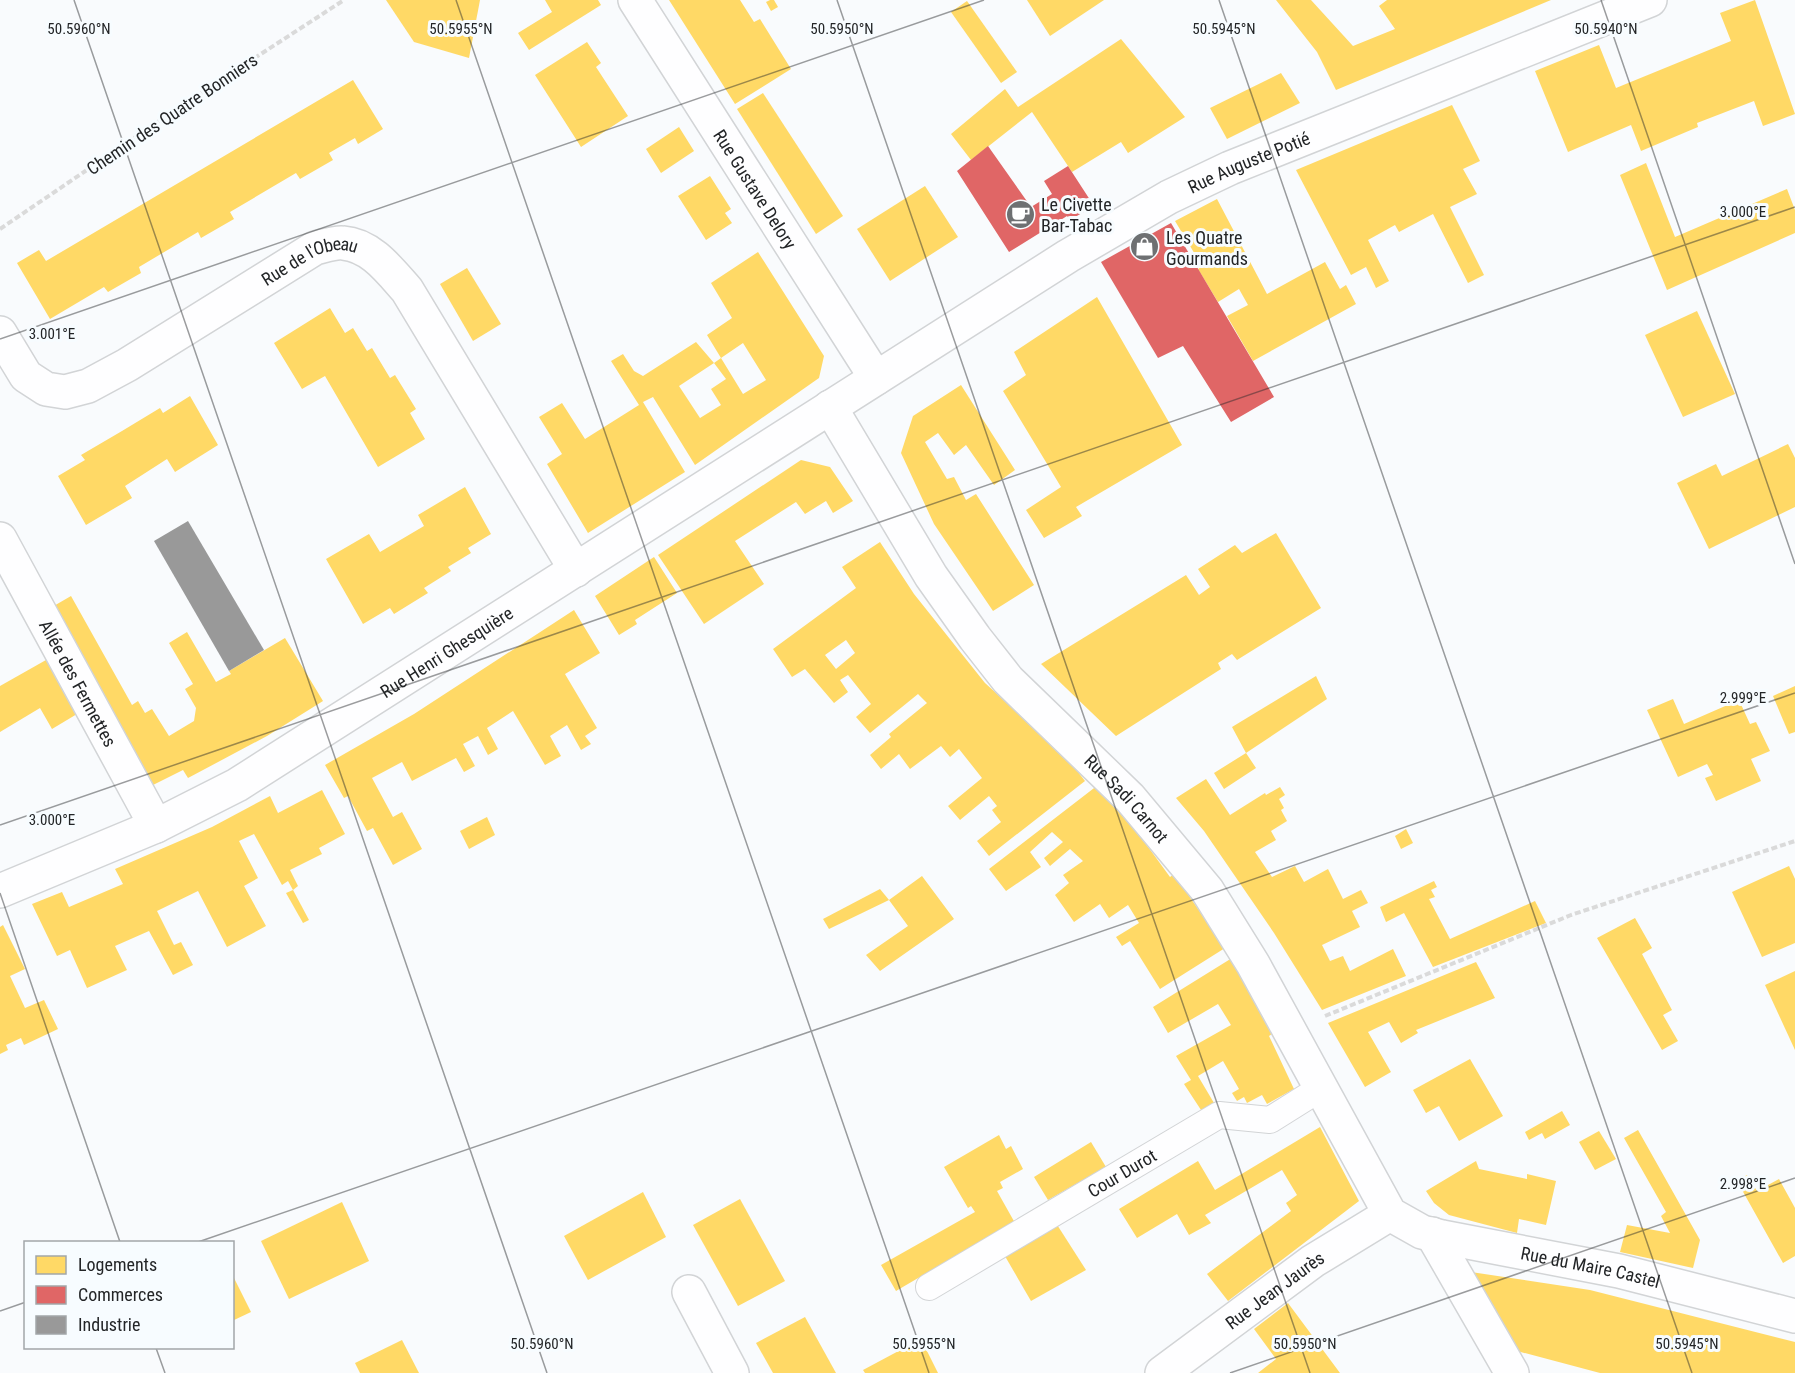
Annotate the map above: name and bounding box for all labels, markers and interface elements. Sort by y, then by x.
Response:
text: 50.5960°N [47,20,111,38]
text: 50.5955°N [429,20,493,38]
text: 50.5950°N [810,20,874,38]
text: 50.5945°N [1192,20,1256,38]
text: 50.5940°N [1574,20,1638,38]
street label: Chemin des Quatre Bonniers [83,49,261,179]
street label: Rue Gustave Delory [710,125,801,253]
street label: Rue Auguste Potié [1184,127,1313,197]
place label: Le Civette Bar-Tabac [1041,194,1112,236]
cafe icon: Le Civette Bar-Tabac [1004,198,1036,230]
text: 3.000°E [1720,203,1766,221]
place label: Les Quatre Gourmands [1166,227,1248,269]
shop icon: Les Quatre Gourmands [1129,231,1161,263]
street label: Rue de l'Obeau [257,232,361,289]
text: 3.001°E [29,325,75,343]
street label: Rue Henri Ghesquière [376,602,517,702]
street label: Allée des Fermettes [35,616,121,750]
text: 2.999°E [1720,689,1766,707]
street label: Rue Sadi Carnot [1080,750,1173,847]
text: 3.000°E [29,811,75,829]
street label: Cour Durot [1084,1144,1160,1201]
text: 2.998°E [1720,1175,1766,1193]
legend [24,1241,234,1349]
street label: Rue du Maire Castel [1519,1242,1662,1292]
street label: Rue Jean Jaurès [1221,1246,1328,1333]
text: Logements [78,1254,157,1275]
text: Commerces [78,1284,163,1305]
text: Industrie [78,1314,140,1335]
text: 50.5960°N [510,1335,574,1353]
text: 50.5955°N [892,1335,956,1353]
text: 50.5950°N [1273,1335,1337,1353]
text: 50.5945°N [1655,1335,1719,1353]

